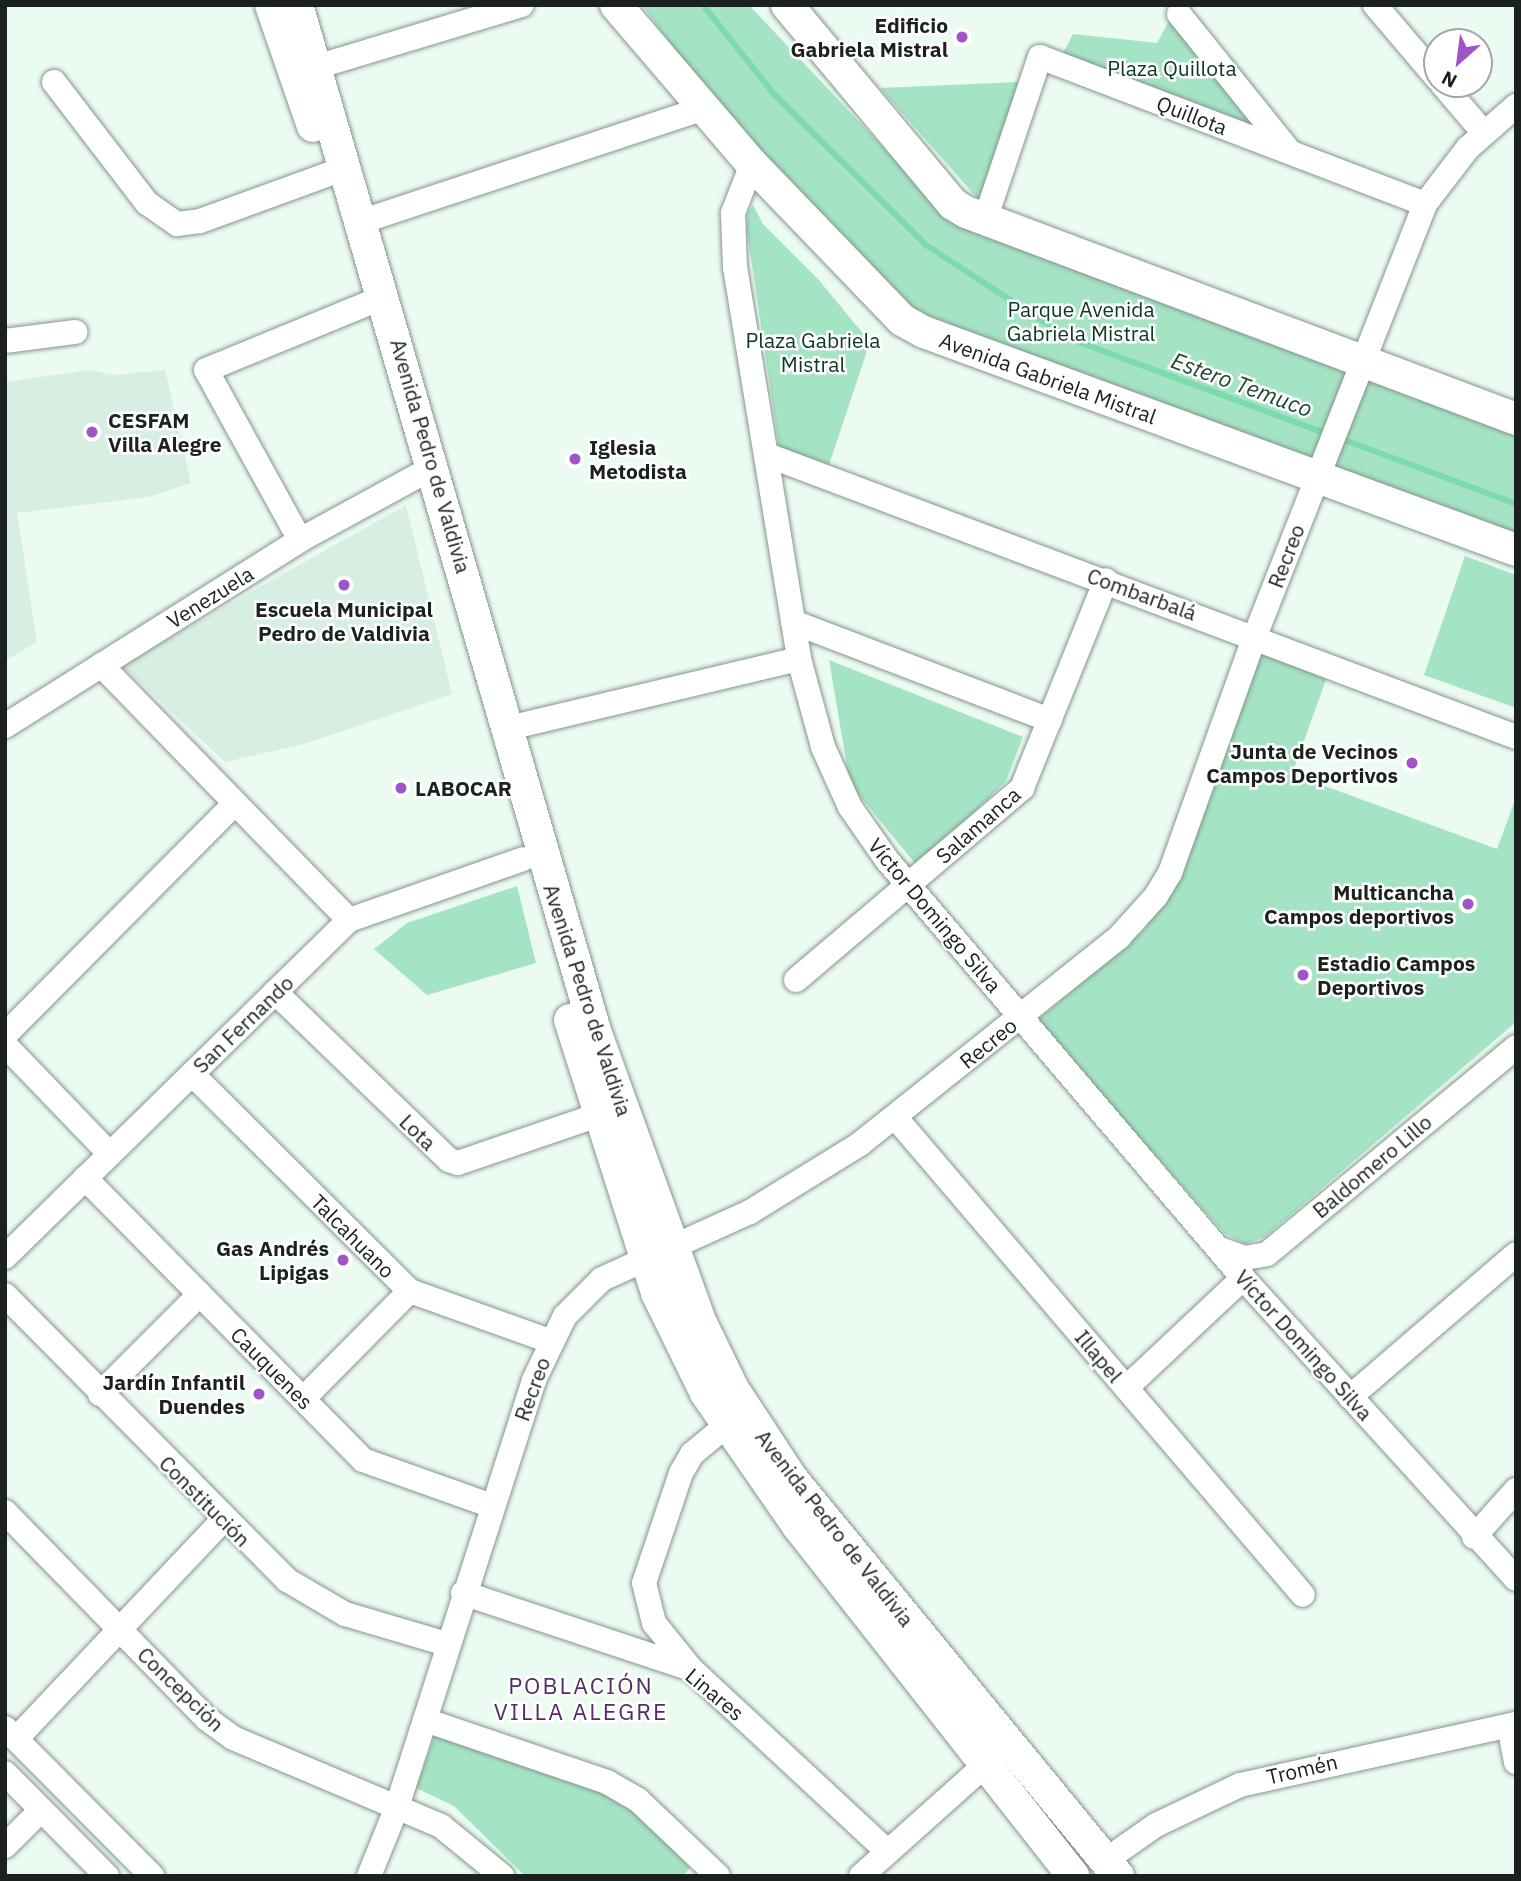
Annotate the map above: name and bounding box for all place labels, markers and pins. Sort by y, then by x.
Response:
place label: Edificio Gabriela Mistral [790,12,948,62]
marker: Edificio Gabriela Mistral [954,29,970,45]
place label: CESFAM Villa Alegre [108,407,221,457]
marker: CESFAM Villa Alegre [82,422,102,442]
place label: Iglesia Metodista [589,434,687,484]
marker: Iglesia Metodista [567,451,583,467]
marker: Escuela Municipal Pedro de Valdivia [336,577,352,593]
place label: Escuela Municipal Pedro de Valdivia [255,596,433,646]
place label: Junta de Vecinos Campos Deportivos [1206,738,1398,788]
marker: Junta de Vecinos Campos Deportivos [1404,755,1420,771]
place label: LABOCAR [415,775,512,801]
marker: LABOCAR [393,780,409,796]
place label: Multicancha Campos deportivos [1264,879,1454,929]
marker: Multicancha Campos deportivos [1460,896,1476,912]
place label: Estadio Campos Deportivos [1317,950,1475,1000]
marker: Estadio Campos Deportivos [1295,967,1311,983]
place label: Gas Andrés Lipigas [216,1235,329,1285]
marker: Gas Andrés Lipigas [335,1252,351,1268]
place label: Jardín Infantil Duendes [103,1369,245,1419]
marker: Jardín Infantil Duendes [251,1386,267,1402]

